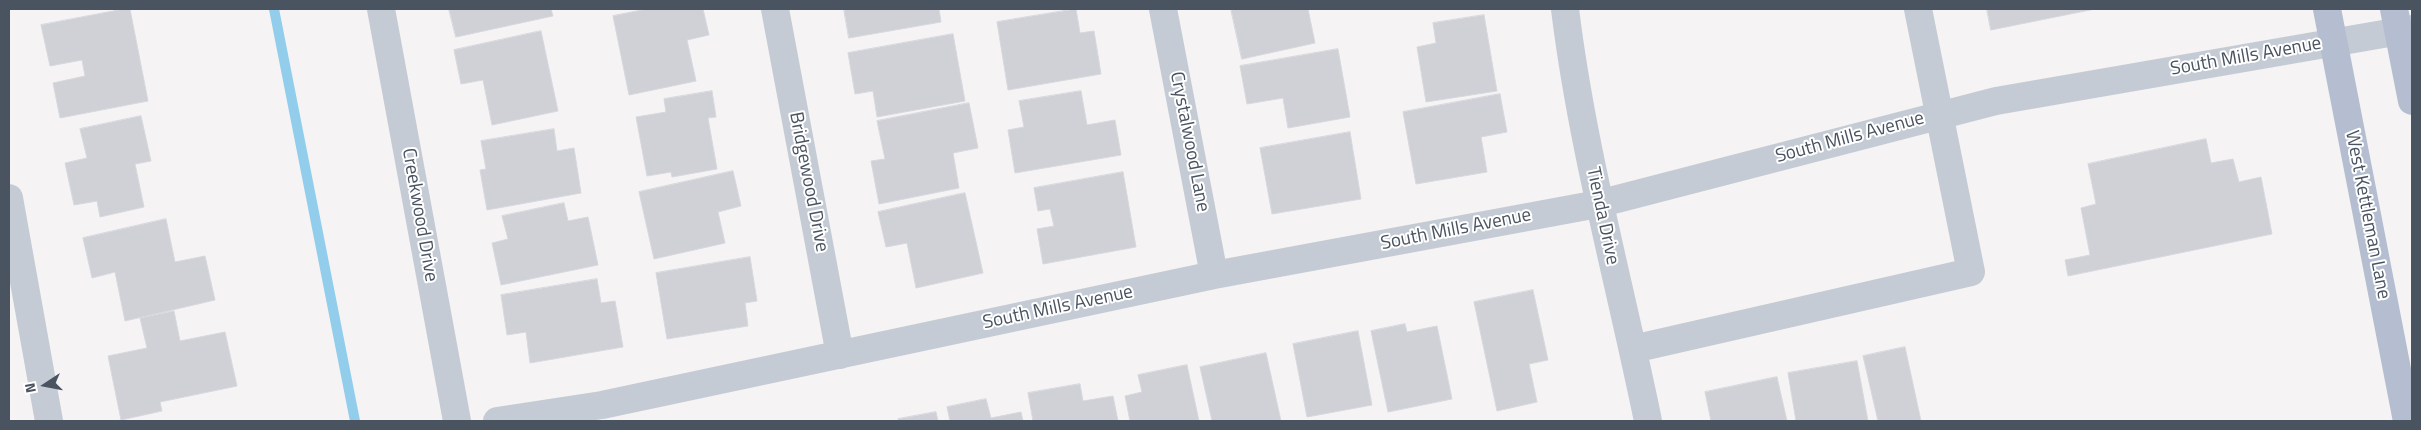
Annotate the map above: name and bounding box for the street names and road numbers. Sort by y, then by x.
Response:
street label: South Mills Avenue [2169,33,2323,81]
street label: Crystalwood Lane [1164,70,1214,214]
street label: South Mills Avenue [1773,107,1927,169]
street label: Bridgewood Drive [783,110,833,254]
street label: West Kettleman Lane [2339,129,2395,301]
street label: Creekwood Drive [396,146,442,284]
street label: Tienda Drive [1581,165,1623,267]
street label: South Mills Avenue [1379,204,1533,256]
street label: South Mills Avenue [981,281,1135,335]

